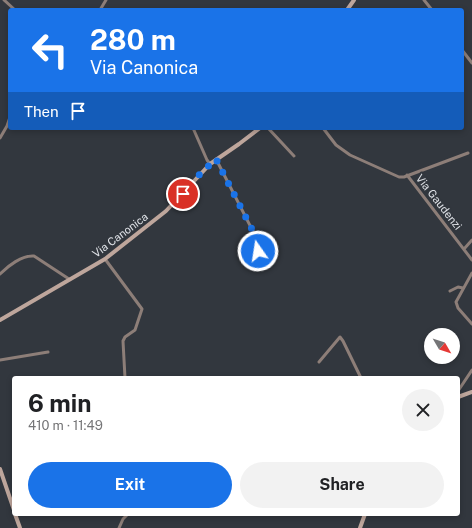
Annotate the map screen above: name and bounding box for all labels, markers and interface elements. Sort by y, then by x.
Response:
text: 280 m [90,23,176,56]
icon: left [24,24,76,76]
text: Via Canonica [90,57,198,78]
icon: arrive [67,100,89,122]
text: Then [24,103,59,120]
street label: Via Gaudenzi [414,172,464,232]
pin [166,177,200,211]
icon: arrive [172,183,194,205]
street label: Via Canonica [90,210,150,260]
position arrow [237,230,279,272]
north arrow [424,328,460,364]
map controls [424,328,460,364]
text: 6 min [28,389,91,417]
button: close [402,389,444,431]
text: 410 m · 11:49 [28,418,103,433]
button: Exit [28,462,232,508]
button: Share [240,462,444,508]

